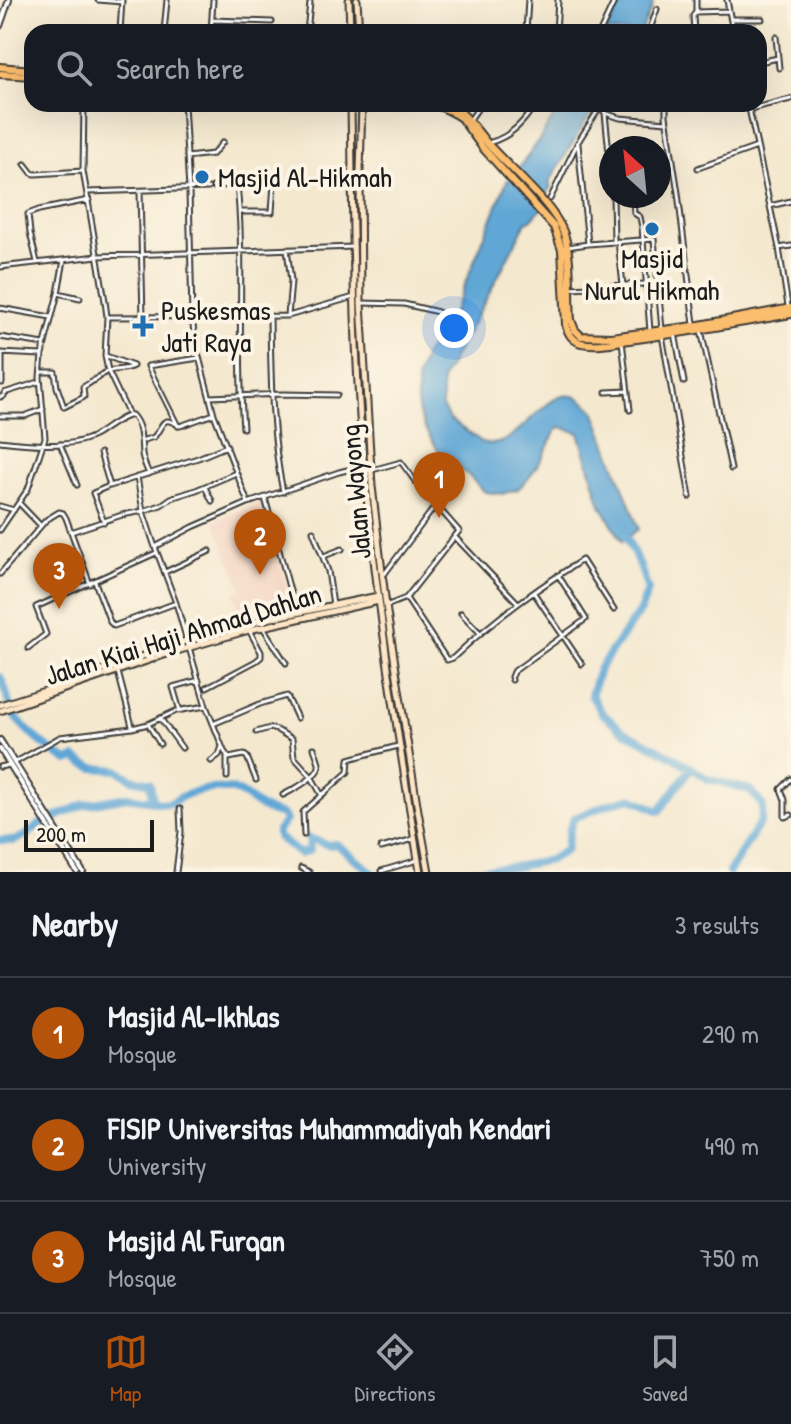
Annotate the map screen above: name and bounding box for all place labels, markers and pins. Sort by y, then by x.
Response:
place label: Masjid Al-Hikmah [218,158,392,196]
marker: Masjid Al-Hikmah [193,168,211,186]
marker: Masjid Nurul Hikmah [643,220,661,238]
place label: Masjid Nurul Hikmah [585,239,720,309]
place label: Puskesmas Jati Raya [161,291,271,361]
marker: Puskesmas Jati Raya [132,315,154,337]
pin: 1 [413,452,465,518]
pin: 2 [234,509,286,575]
pin: 3 [33,543,85,609]

